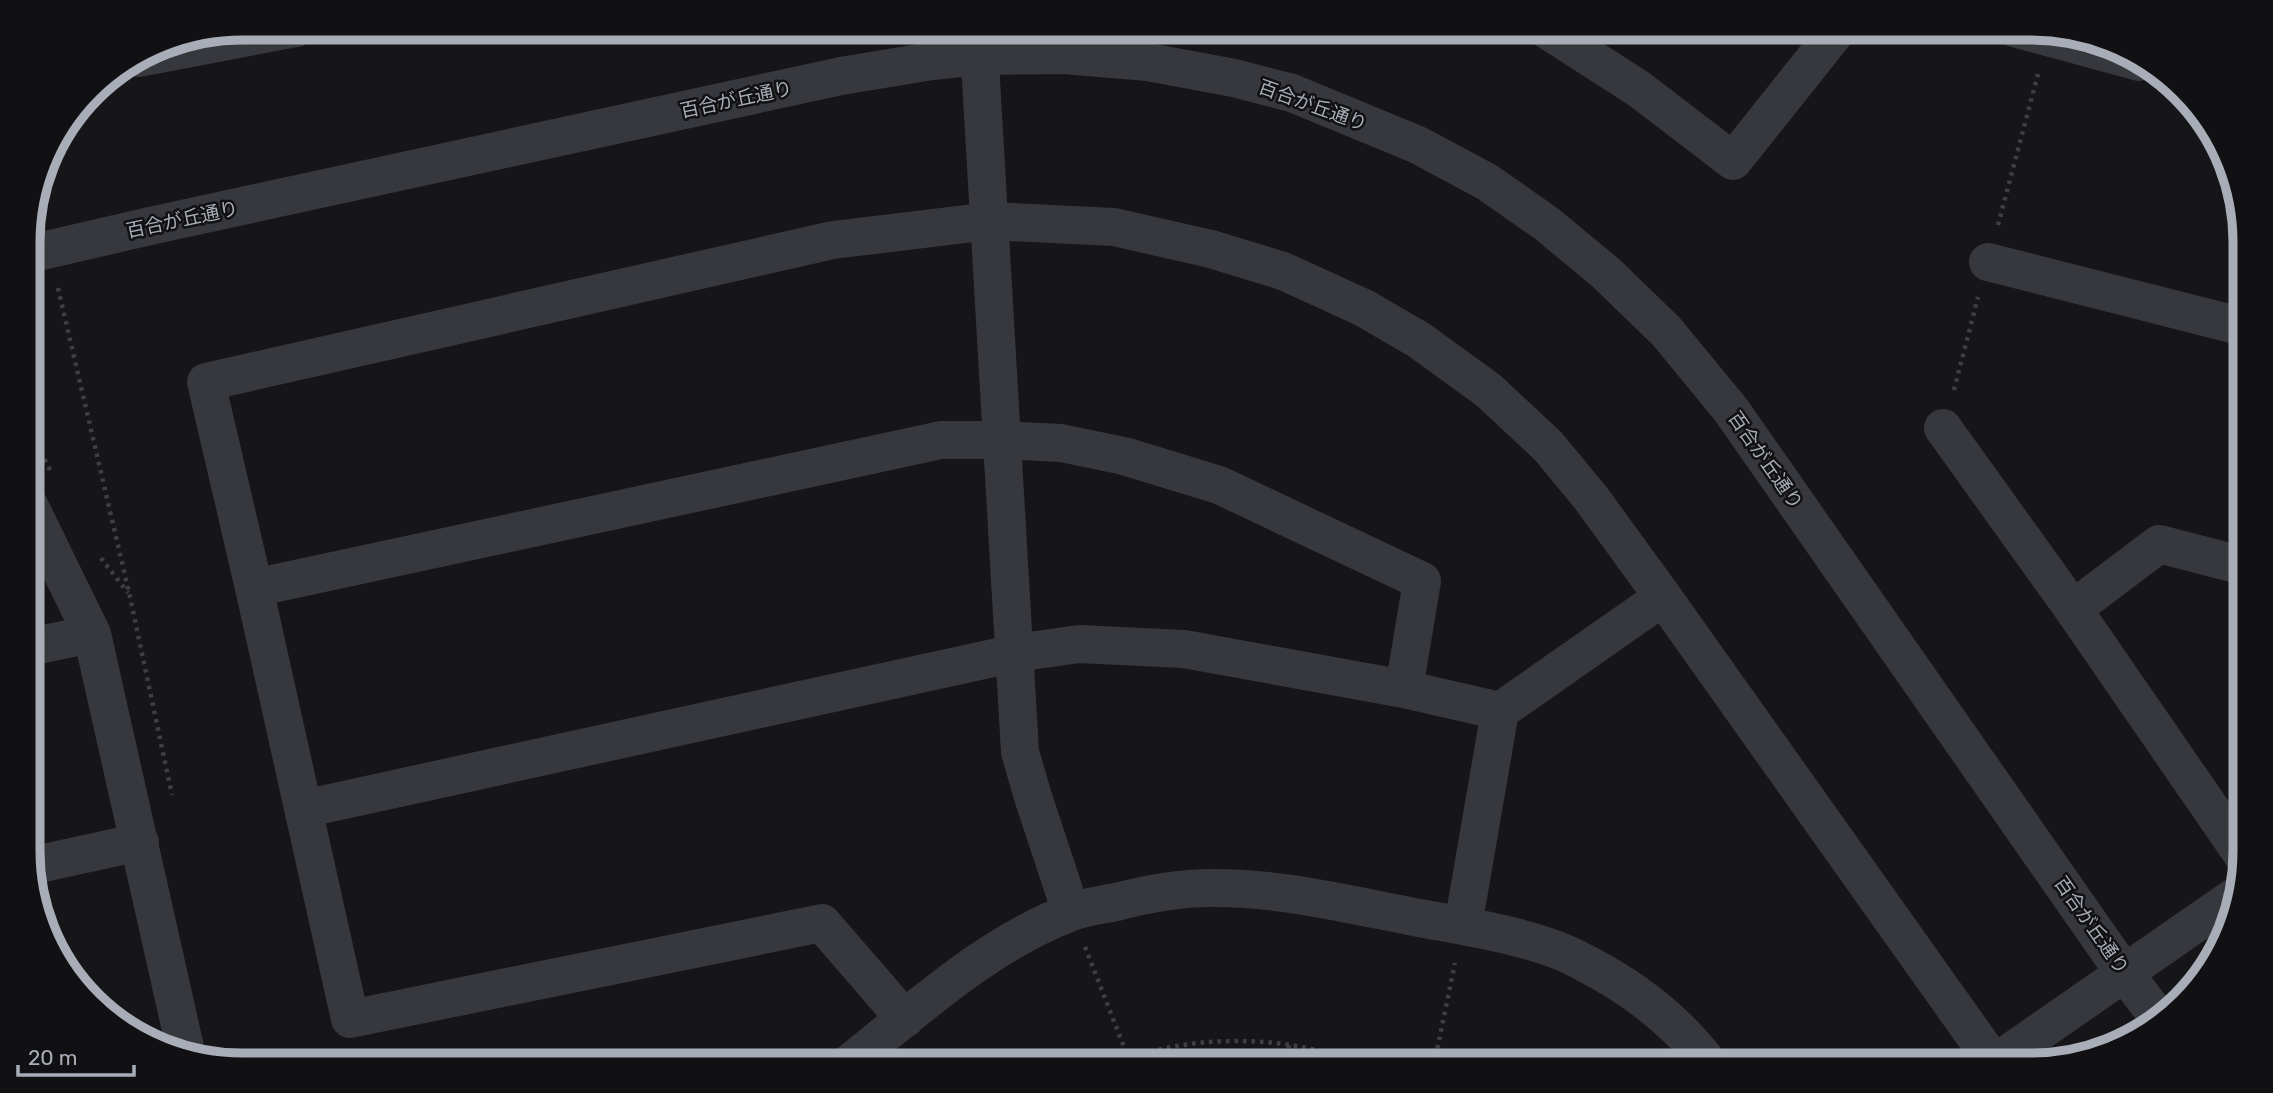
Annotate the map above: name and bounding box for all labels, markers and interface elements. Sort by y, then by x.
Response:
street label: 百合が丘通り [1255,75,1370,136]
street label: 百合が丘通り [678,76,794,123]
street label: 百合が丘通り [124,196,240,243]
street label: 百合が丘通り [1723,407,1808,514]
street label: 百合が丘通り [2049,872,2134,979]
scale bar [18,1034,133,1078]
text: 20 m [28,1045,77,1070]

